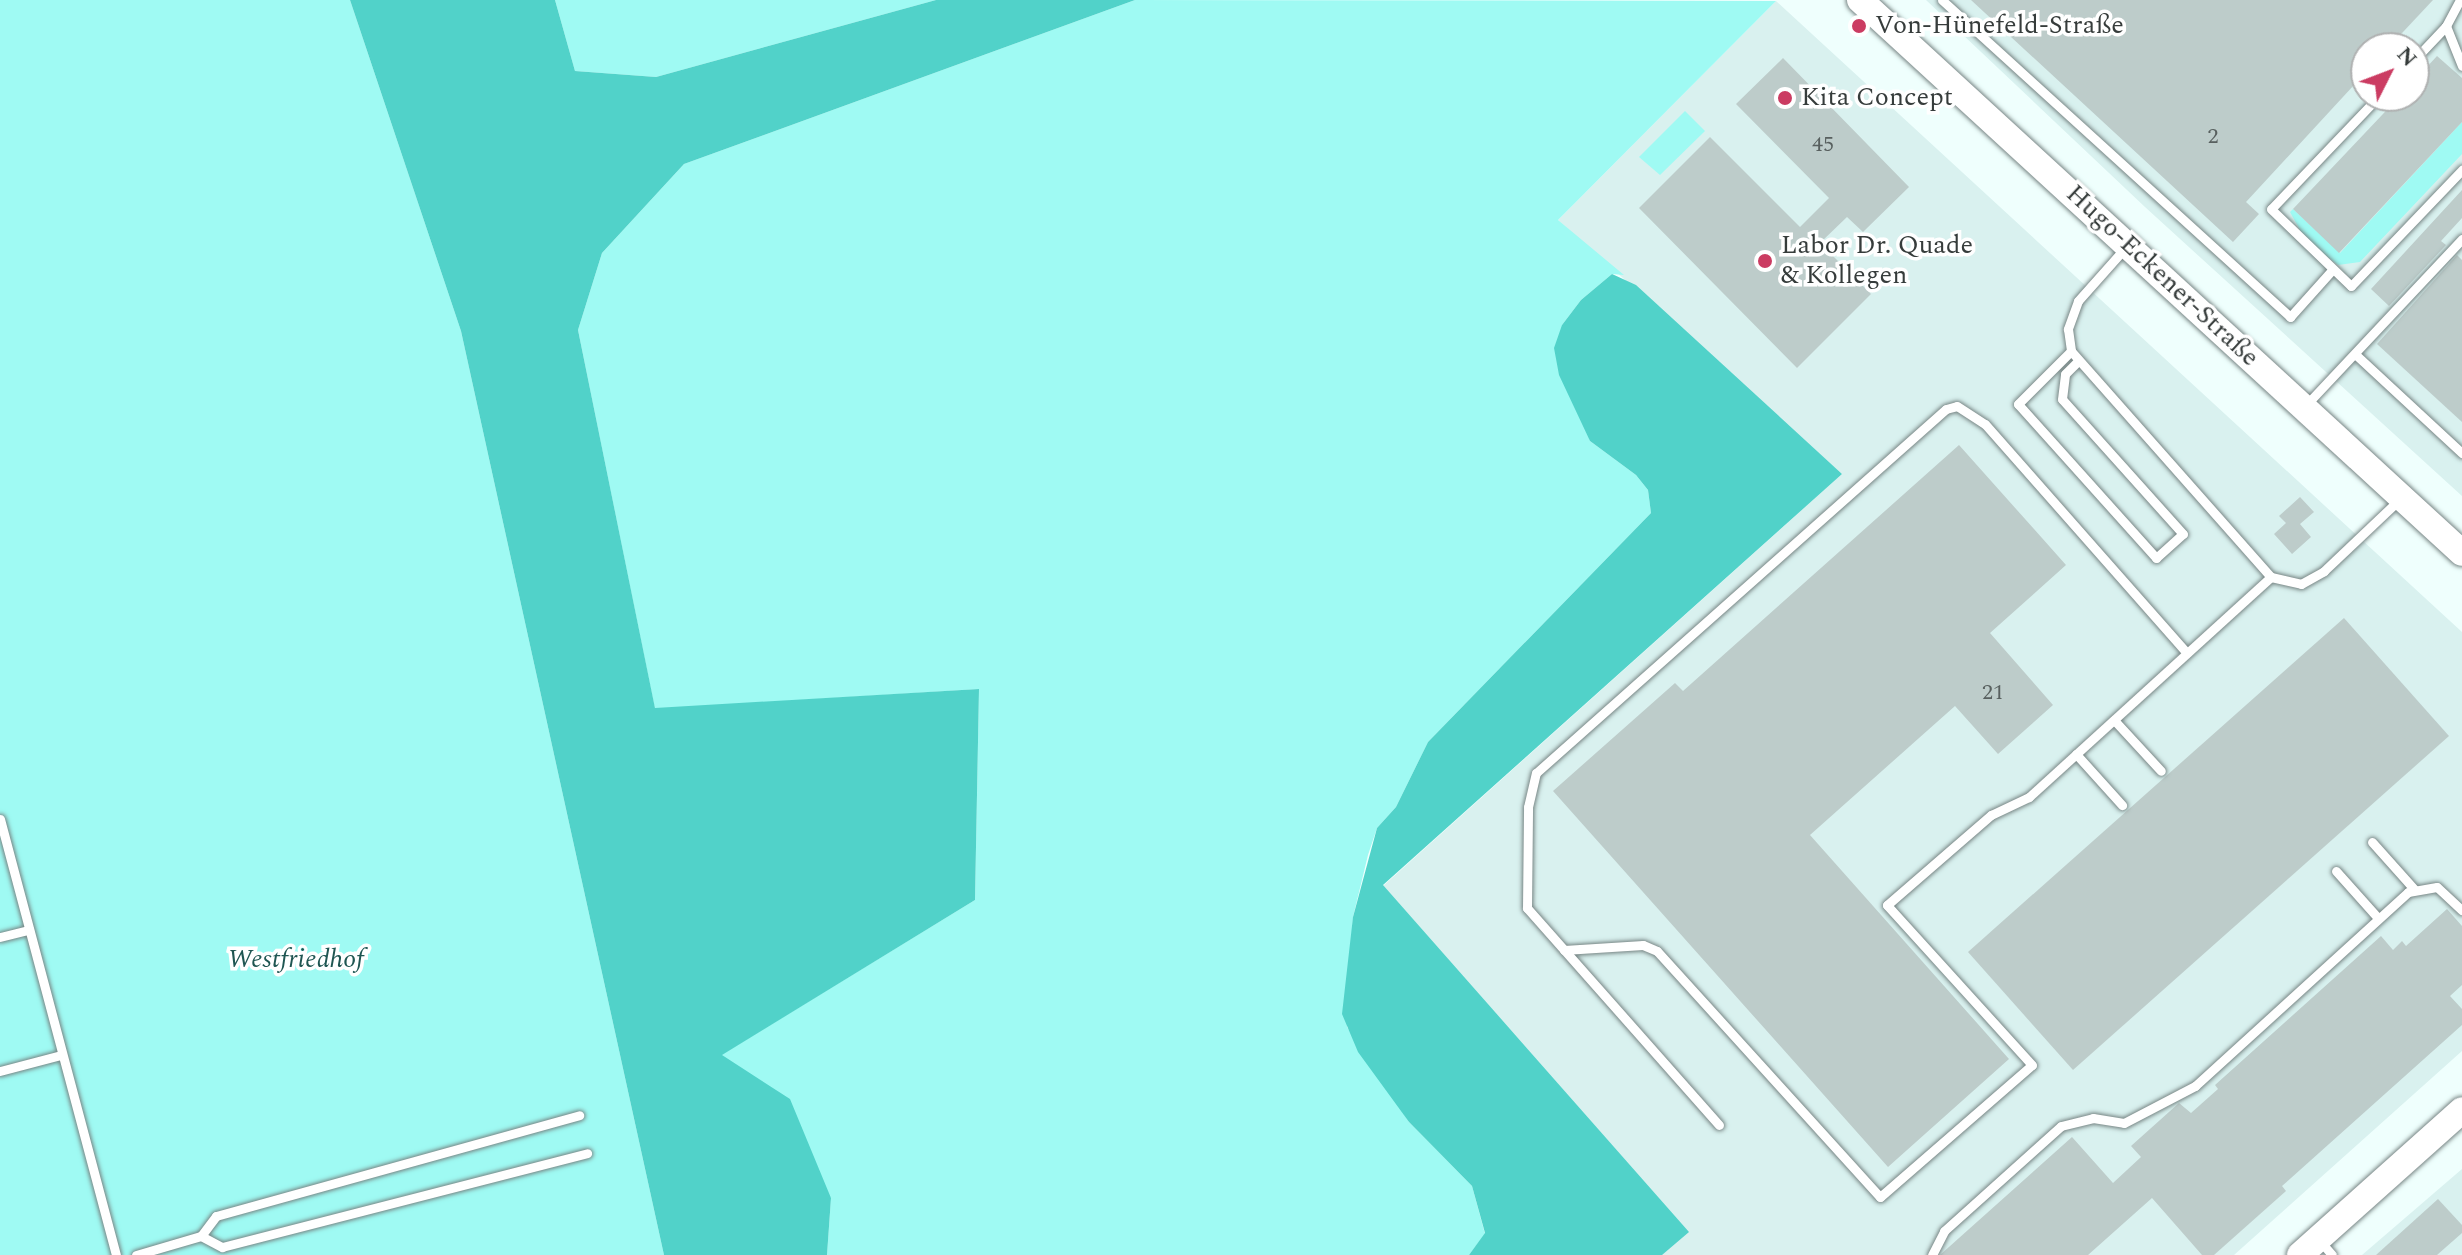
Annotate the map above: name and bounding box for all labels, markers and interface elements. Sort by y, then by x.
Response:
place label: Von-Hünefeld-Straße [1875,10,2124,42]
marker: Von-Hünefeld-Straße [1850,17,1868,35]
north arrow [2350,32,2430,112]
text: N [2388,39,2425,75]
place label: Kita Concept [1801,82,1953,114]
marker: Kita Concept [1776,89,1794,107]
house number: 2 [2208,124,2218,150]
house number: 45 [1812,132,1834,158]
street label: Hugo-Eckener-Straße [2059,179,2265,373]
place label: Labor Dr. Quade & Kollegen [1781,230,1973,292]
marker: Labor Dr. Quade & Kollegen [1756,252,1774,270]
house number: 21 [1982,680,2004,706]
park label: Westfriedhof [228,944,364,976]

